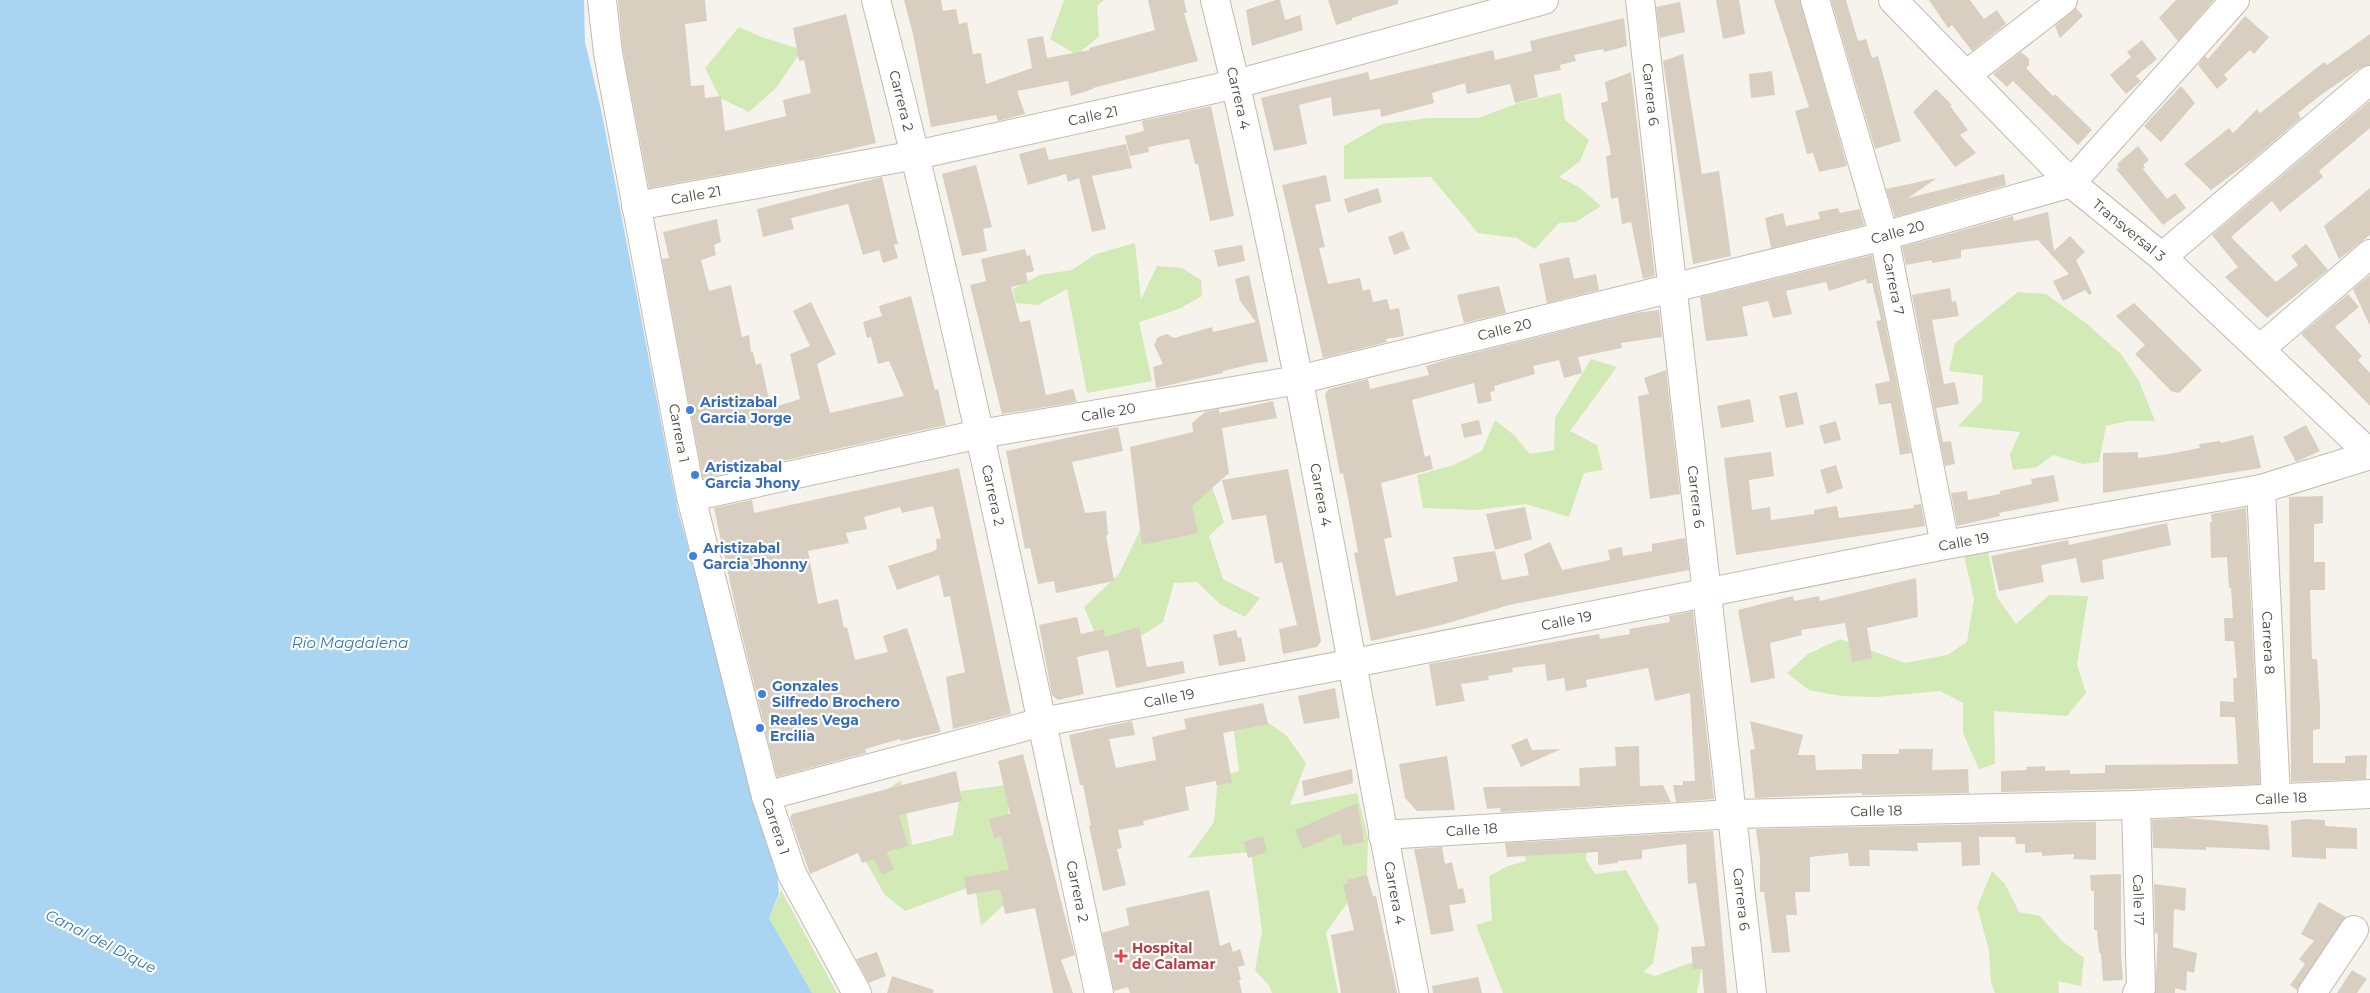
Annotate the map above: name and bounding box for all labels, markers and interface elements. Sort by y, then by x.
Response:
street label: Carrera 6 [1638,62,1663,127]
street label: Carrera 4 [1223,65,1255,132]
street label: Carrera 2 [885,68,918,133]
street label: Calle 21 [1066,101,1120,130]
street label: Calle 21 [669,182,723,208]
street label: Transversal 3 [2089,195,2169,265]
street label: Calle 20 [1869,216,1927,248]
street label: Carrera 7 [1879,252,1908,317]
street label: Calle 20 [1476,314,1533,345]
place label: Aristizabal Garcia Jorge [699,393,792,427]
street label: Calle 20 [1080,399,1137,426]
street label: Carrera 1 [665,402,693,464]
marker: Aristizabal Garcia Jorge [684,404,696,416]
place label: Aristizabal Garcia Jhony [704,458,800,492]
street label: Carrera 4 [1306,462,1336,528]
street label: Carrera 2 [978,463,1009,528]
street label: Carrera 6 [1684,465,1709,530]
marker: Aristizabal Garcia Jhony [689,469,701,481]
street label: Calle 19 [1937,528,1991,555]
place label: Aristizabal Garcia Jhonny [702,539,808,573]
marker: Aristizabal Garcia Jhonny [687,550,699,562]
street label: Calle 19 [1540,607,1593,634]
street label: Carrera 8 [2258,611,2279,675]
water label: Río Magdalena [292,633,408,652]
place label: Gonzales Silfredo Brochero [772,677,900,711]
street label: Calle 19 [1142,684,1196,712]
marker: Gonzales Silfredo Brochero [756,688,768,700]
place label: Reales Vega Ercilia [770,711,859,745]
marker: Reales Vega Ercilia [754,722,766,734]
street label: Calle 18 [2255,788,2307,808]
street label: Carrera 1 [758,795,794,857]
street label: Calle 18 [1850,801,1902,820]
street label: Calle 18 [1445,819,1498,840]
street label: Carrera 2 [1062,859,1093,924]
street label: Carrera 4 [1380,860,1410,927]
street label: Carrera 6 [1729,867,1754,932]
street label: Calle 17 [2129,874,2148,926]
water label: Canal del Dique [42,905,160,977]
place label: Hospital de Calamar [1132,939,1215,973]
marker: Hospital de Calamar [1114,949,1128,963]

